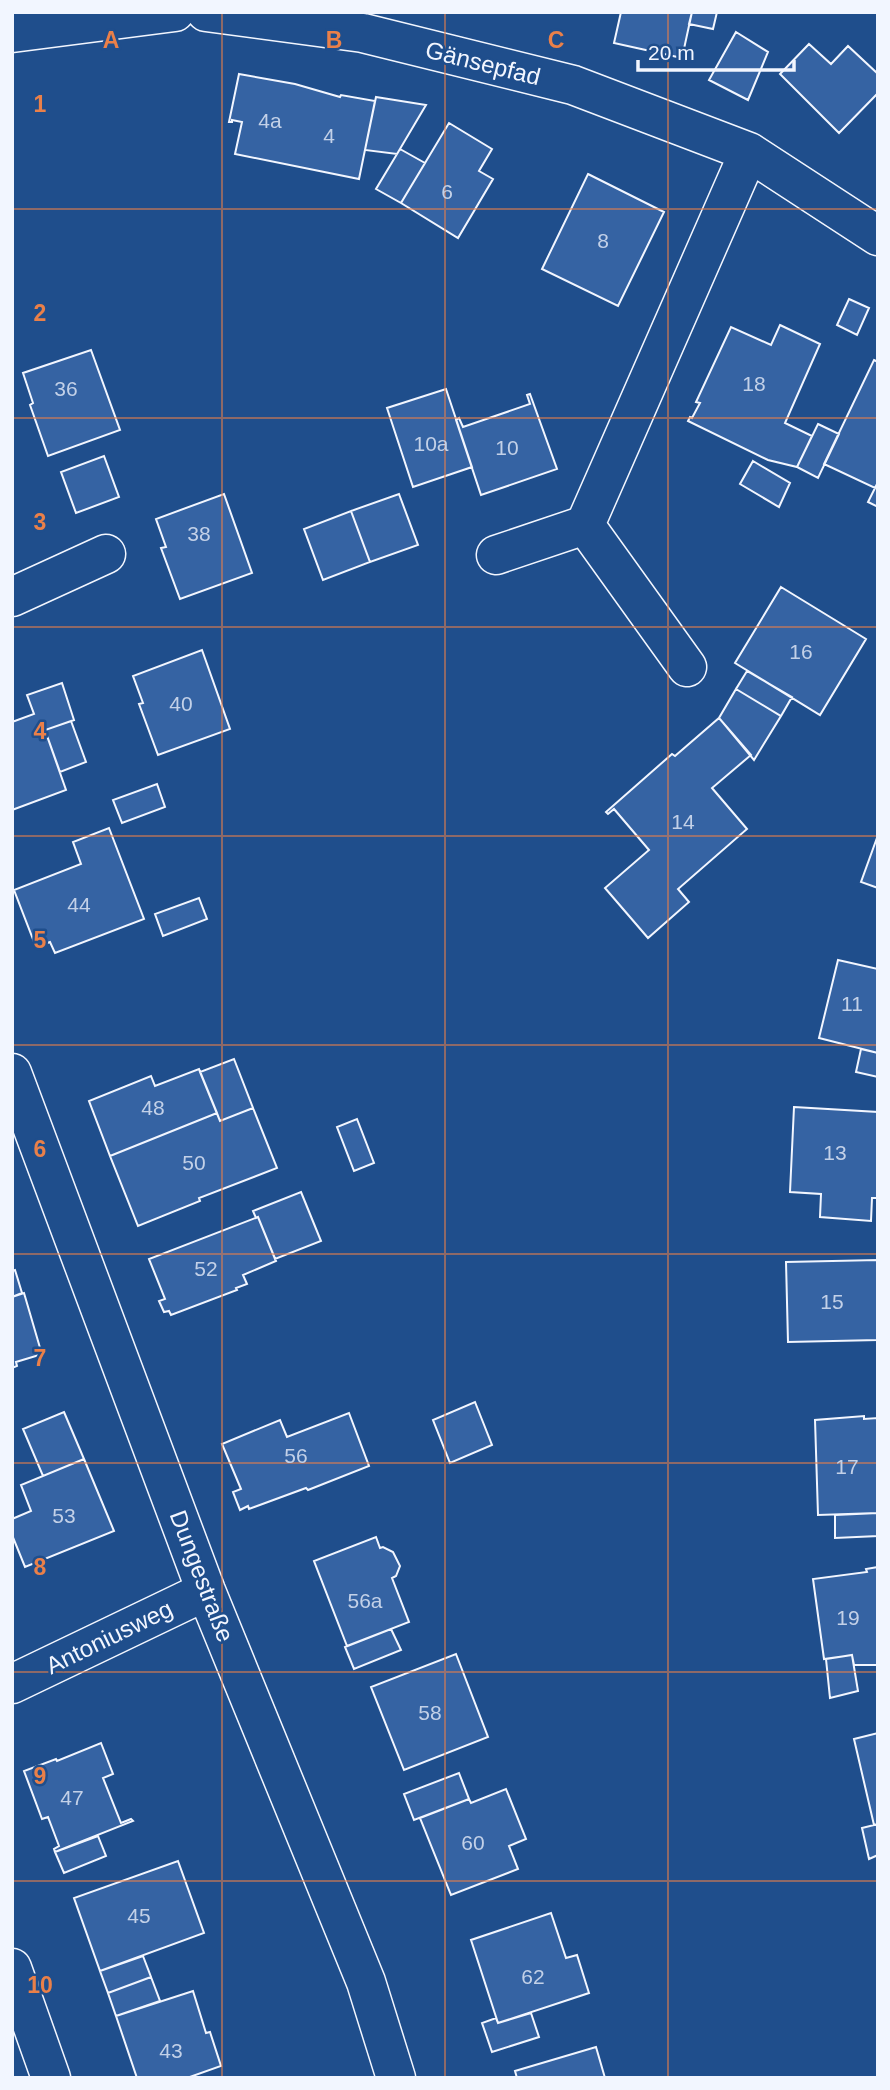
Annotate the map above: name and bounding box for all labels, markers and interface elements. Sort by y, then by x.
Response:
text: A [103,27,119,53]
text: B [326,27,342,53]
text: C [548,27,564,53]
scale bar [638,28,794,72]
street label: Gänsepfad [423,36,543,90]
text: 20 m [648,41,695,64]
text: 1 [34,91,47,117]
house number: 4a [258,109,282,132]
house number: 4 [323,124,335,147]
house number: 6 [441,180,453,203]
house number: 8 [597,229,609,252]
text: 2 [34,300,46,326]
house number: 18 [742,372,766,395]
house number: 36 [54,377,78,400]
house number: 10a [413,432,449,455]
house number: 10 [495,436,519,459]
text: 3 [34,509,46,535]
house number: 38 [187,522,211,545]
house number: 16 [789,640,813,663]
house number: 40 [169,692,193,715]
text: 4 [34,718,47,744]
house number: 14 [671,810,695,833]
house number: 44 [67,893,91,916]
text: 5 [34,927,47,953]
house number: 11 [841,992,863,1015]
house number: 48 [141,1096,165,1119]
text: 6 [34,1136,46,1162]
house number: 13 [823,1141,847,1164]
house number: 50 [182,1151,206,1174]
house number: 52 [194,1257,218,1280]
house number: 15 [820,1290,844,1313]
text: 7 [34,1345,46,1371]
house number: 56 [284,1444,308,1467]
house number: 17 [835,1455,859,1478]
house number: 53 [52,1504,76,1527]
street label: Dungestraße [165,1506,239,1646]
text: 8 [34,1554,47,1580]
house number: 56a [347,1589,383,1612]
street label: Antoniusweg [41,1595,177,1679]
house number: 19 [836,1606,860,1629]
house number: 58 [418,1701,442,1724]
text: 9 [34,1763,46,1789]
house number: 47 [60,1786,84,1809]
house number: 60 [461,1831,485,1854]
house number: 45 [127,1904,151,1927]
house number: 62 [521,1965,545,1988]
text: 10 [27,1972,53,1998]
house number: 43 [159,2039,183,2062]

